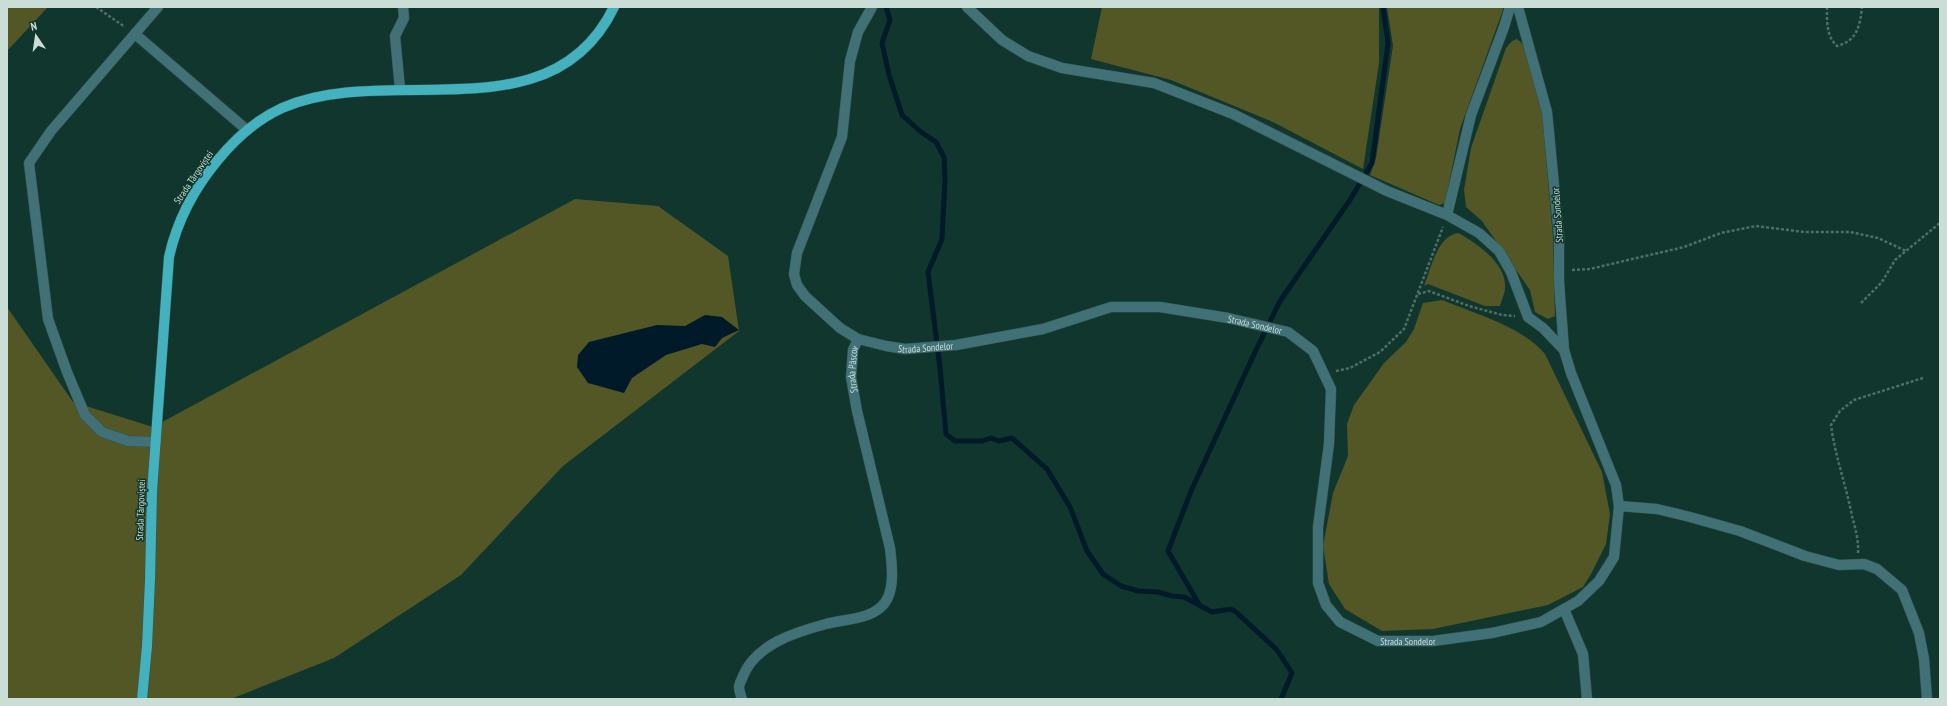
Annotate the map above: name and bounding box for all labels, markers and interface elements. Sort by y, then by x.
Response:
north arrow [16,16,56,56]
text: N [29,19,38,34]
street label: Strada Târgoviștei [171,148,216,206]
street label: Strada Sondelor [1549,187,1566,243]
street label: Strada Sondelor [1226,312,1283,337]
street label: Strada Sondelor [897,339,954,356]
street label: Strada Pâscov [845,343,861,394]
street label: Strada Târgoviștei [133,479,148,541]
street label: Strada Sondelor [1380,635,1437,648]

